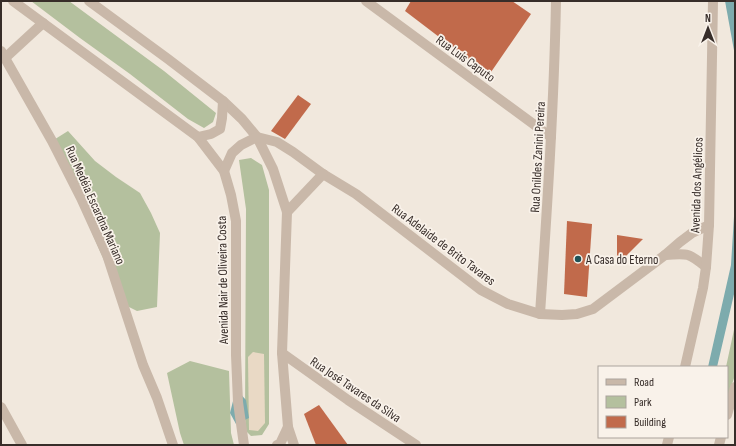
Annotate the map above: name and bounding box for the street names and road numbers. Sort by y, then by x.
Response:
street label: Rua Luís Caputo [433,32,498,86]
street label: Rua Onildes Zanini Pereira [527,101,549,213]
street label: Avenida dos Angélicos [687,137,707,234]
street label: Rua Medéia Escardna Mariano [62,144,128,267]
street label: Rua Adelaide de Brito Tavares [388,201,499,289]
street label: Avenida Nair de Oliveira Costa [214,216,232,345]
street label: Rua José Tavares da Silva [307,354,404,426]

